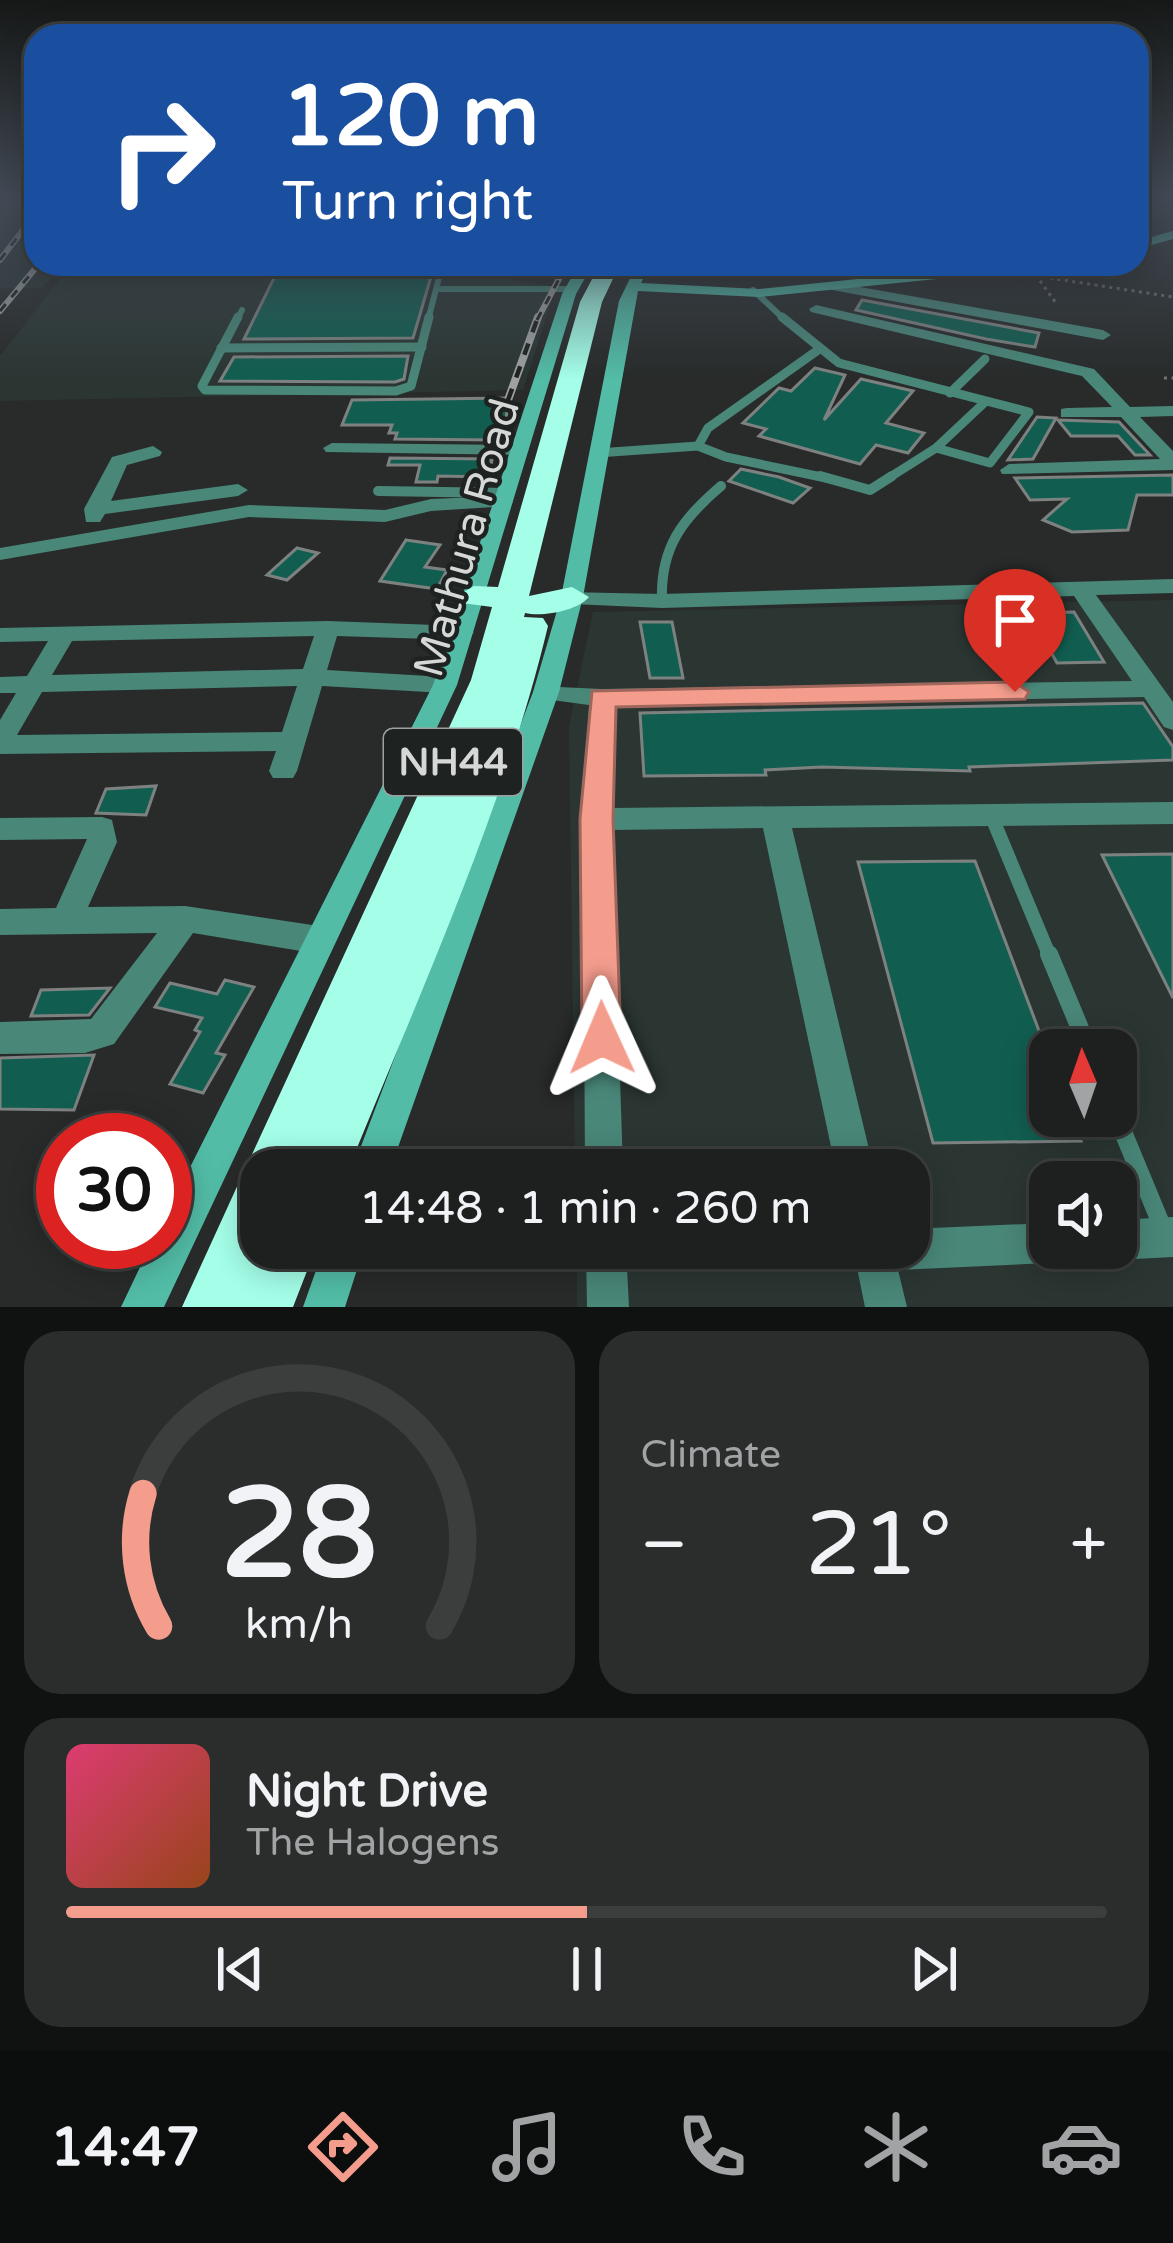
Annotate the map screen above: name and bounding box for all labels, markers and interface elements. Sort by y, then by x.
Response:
text: 120 m [282,67,539,168]
icon: right [84,72,240,228]
text: Turn right [282,169,533,234]
street label: Mathura Road [403,393,531,683]
pin [964,569,1066,692]
icon: arrive [982,587,1048,653]
road number: NH44 [384,729,522,795]
position arrow [539,975,665,1101]
north arrow [1029,1029,1137,1137]
map controls [1029,1029,1137,1269]
speed limit sign: 30 [36,1113,192,1269]
button: sound [1029,1161,1137,1269]
text: 14:48 · 1 min · 260 m [359,1182,811,1236]
text: Climate [641,1431,781,1478]
text: 28 [221,1460,378,1611]
text: 21° [805,1491,952,1600]
text: − [641,1505,688,1585]
text: + [1070,1505,1107,1585]
text: km/h [245,1598,353,1649]
text: Night Drive [246,1765,488,1819]
text: The Halogens [246,1819,499,1866]
icon: previous [207,1936,273,2002]
icon: pause [554,1936,620,2002]
icon: next [901,1936,967,2002]
icon: directions [301,2105,385,2189]
icon: music [485,2105,569,2189]
icon: phone [670,2105,754,2189]
icon: climate [854,2105,938,2189]
icon: car [1039,2105,1123,2189]
text: 14:47 [50,2115,200,2180]

